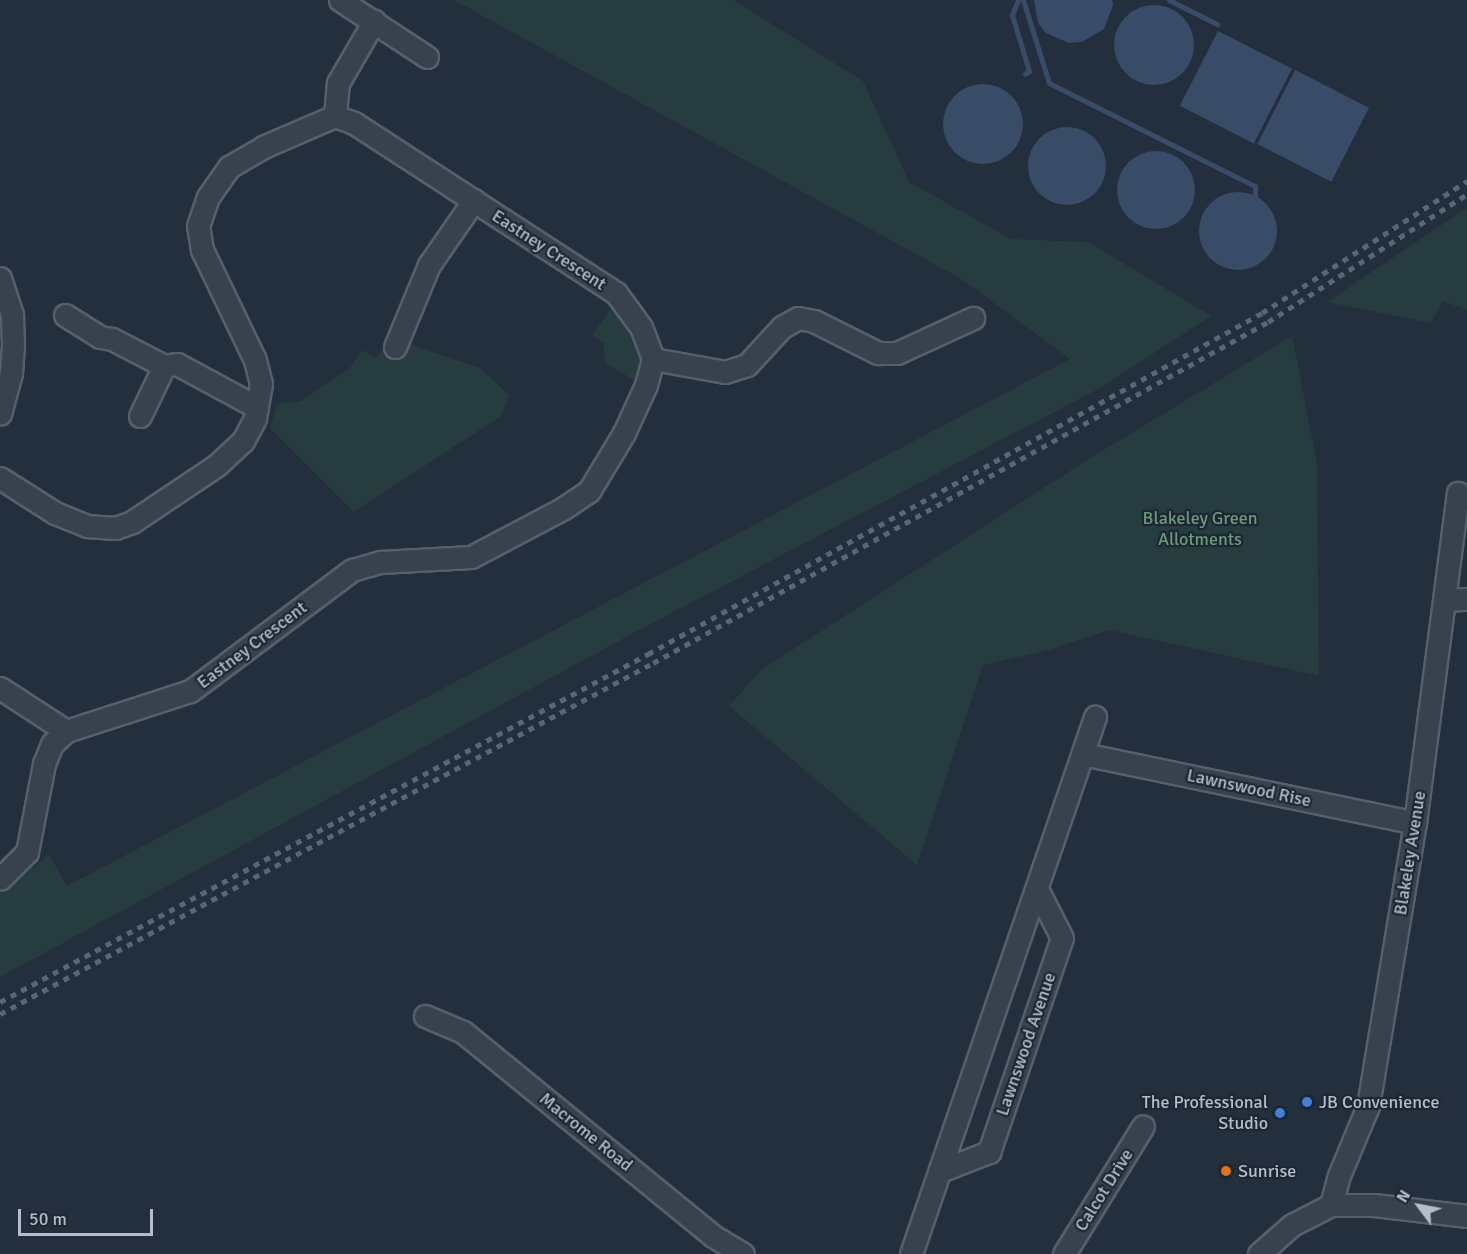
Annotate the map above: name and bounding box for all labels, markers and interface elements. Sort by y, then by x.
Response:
street label: Eastney Crescent [488,205,610,295]
park label: Blakeley Green Allotments [1143,508,1257,550]
street label: Eastney Crescent [193,597,311,693]
street label: Lawnswood Rise [1185,764,1313,812]
street label: Blakeley Avenue [1390,789,1430,917]
street label: Lawnswood Avenue [991,970,1061,1118]
street label: Macrome Road [535,1088,637,1176]
place label: JB Convenience [1319,1091,1439,1113]
place label: The Professional Studio [1142,1092,1268,1134]
marker: JB Convenience [1300,1095,1314,1109]
marker: The Professional Studio [1273,1106,1287,1120]
street label: Calcot Drive [1070,1145,1138,1235]
place label: Sunrise [1238,1160,1296,1182]
marker: Sunrise [1219,1164,1233,1178]
north arrow [1389,1176,1449,1236]
text: N [1392,1186,1415,1206]
scale bar [21,1197,156,1235]
text: 50 m [29,1208,67,1230]

